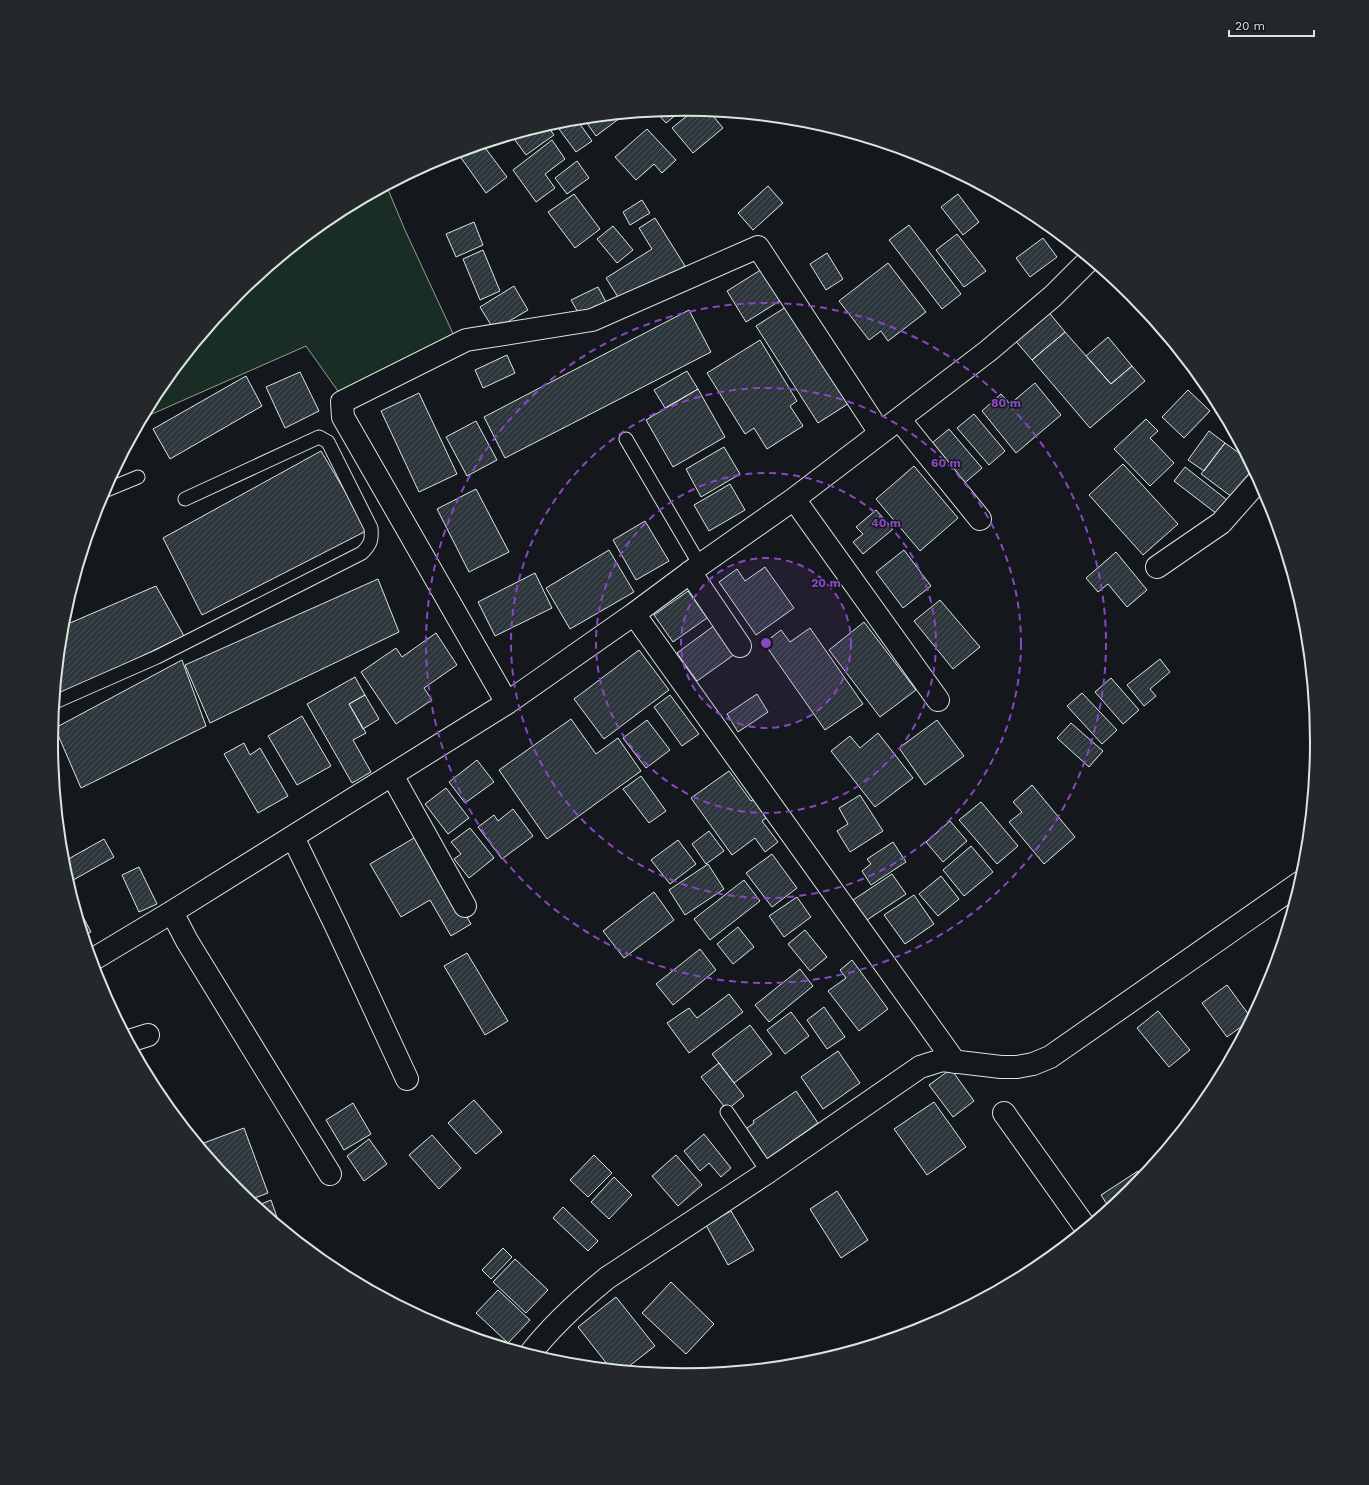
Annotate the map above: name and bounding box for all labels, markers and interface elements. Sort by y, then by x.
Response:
scale bar [1229,12,1314,38]
text: 20 m [1235,19,1265,33]
text: 80 m [991,396,1021,410]
text: 60 m [931,456,961,470]
text: 40 m [871,516,901,530]
text: 20 m [811,576,841,590]
centre of rings [759,636,773,650]

